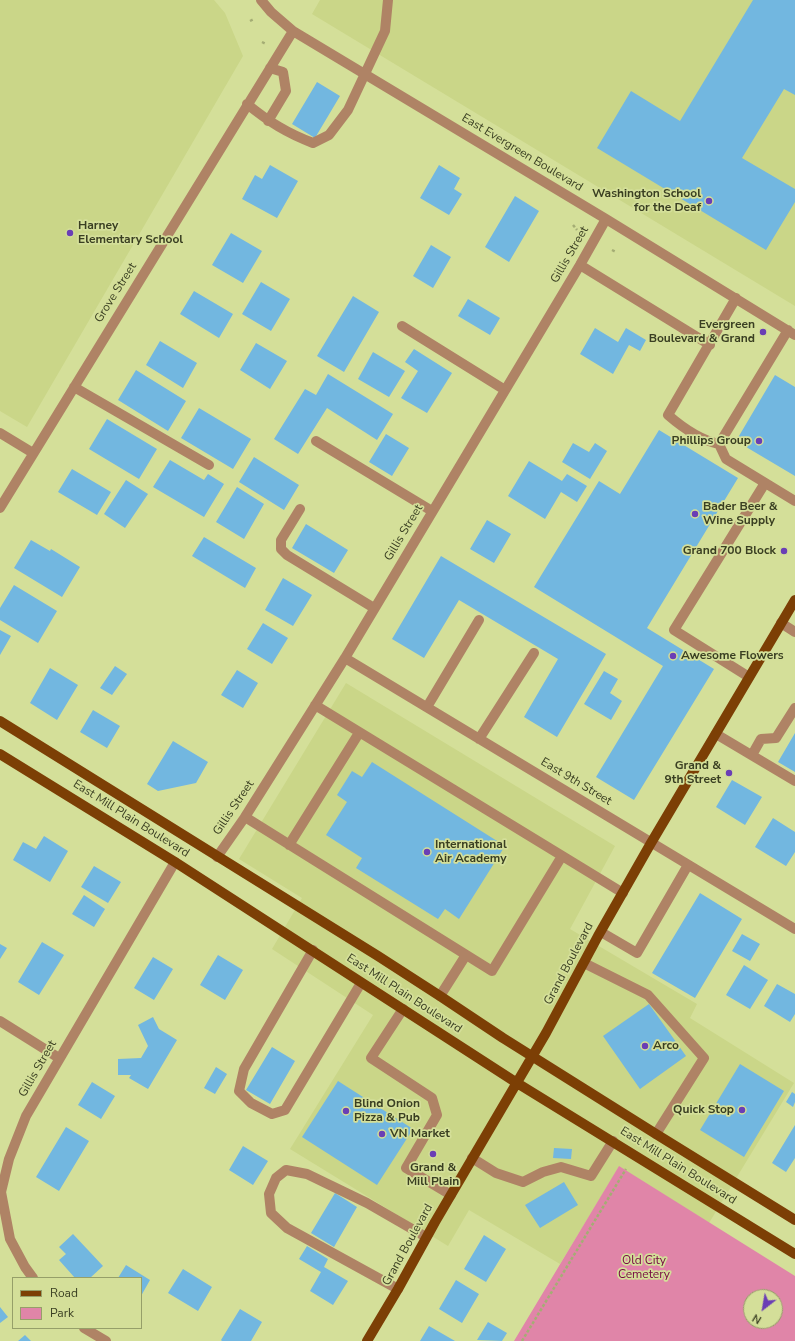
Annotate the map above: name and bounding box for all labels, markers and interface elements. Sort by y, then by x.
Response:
street label: East Evergreen Boulevard [459,111,585,195]
place label: Washington School for the Deaf [592,187,701,215]
marker: Washington School for the Deaf [704,196,714,206]
place label: Harney Elementary School [78,219,183,247]
street label: Gillis Street [548,224,592,286]
marker: Harney Elementary School [65,228,75,238]
street label: Grove Street [92,260,140,326]
place label: Evergreen Boulevard & Grand [649,318,755,346]
marker: Evergreen Boulevard & Grand [758,327,768,337]
place label: Phillips Group [672,434,751,448]
marker: Phillips Group [754,436,764,446]
place label: Bader Beer & Wine Supply [703,500,777,528]
street label: Gillis Street [382,502,426,564]
marker: Bader Beer & Wine Supply [690,509,700,519]
place label: Grand 700 Block [683,544,776,558]
marker: Grand 700 Block [779,546,789,556]
place label: Awesome Flowers [681,649,784,663]
marker: Awesome Flowers [668,651,678,661]
street label: East 9th Street [538,755,614,809]
place label: Grand & 9th Street [665,759,721,787]
marker: Grand & 9th Street [724,768,734,778]
street label: East Mill Plain Boulevard [70,777,192,861]
street label: Gillis Street [210,778,258,838]
place label: International Air Academy [435,838,507,866]
marker: International Air Academy [422,847,432,857]
street label: Grand Boulevard [541,920,597,1008]
street label: East Mill Plain Boulevard [344,951,464,1037]
street label: Gillis Street [16,1038,60,1100]
place label: Arco [653,1039,679,1053]
marker: Arco [640,1041,650,1051]
place label: Blind Onion Pizza & Pub [354,1097,420,1125]
place label: Quick Stop [673,1103,734,1117]
marker: Quick Stop [737,1105,747,1115]
marker: Blind Onion Pizza & Pub [341,1106,351,1116]
street label: East Mill Plain Boulevard [617,1124,739,1208]
place label: VN Market [390,1127,450,1141]
marker: VN Market [377,1129,387,1139]
marker: Grand & Mill Plain [428,1149,438,1159]
place label: Grand & Mill Plain [407,1161,459,1189]
street label: Grand Boulevard [380,1202,436,1288]
park label: Old City Cemetery [618,1254,670,1282]
legend [12,1277,142,1329]
text: Road [50,1285,78,1301]
north arrow [743,1289,783,1329]
text: Park [50,1305,74,1321]
text: N [750,1310,764,1327]

